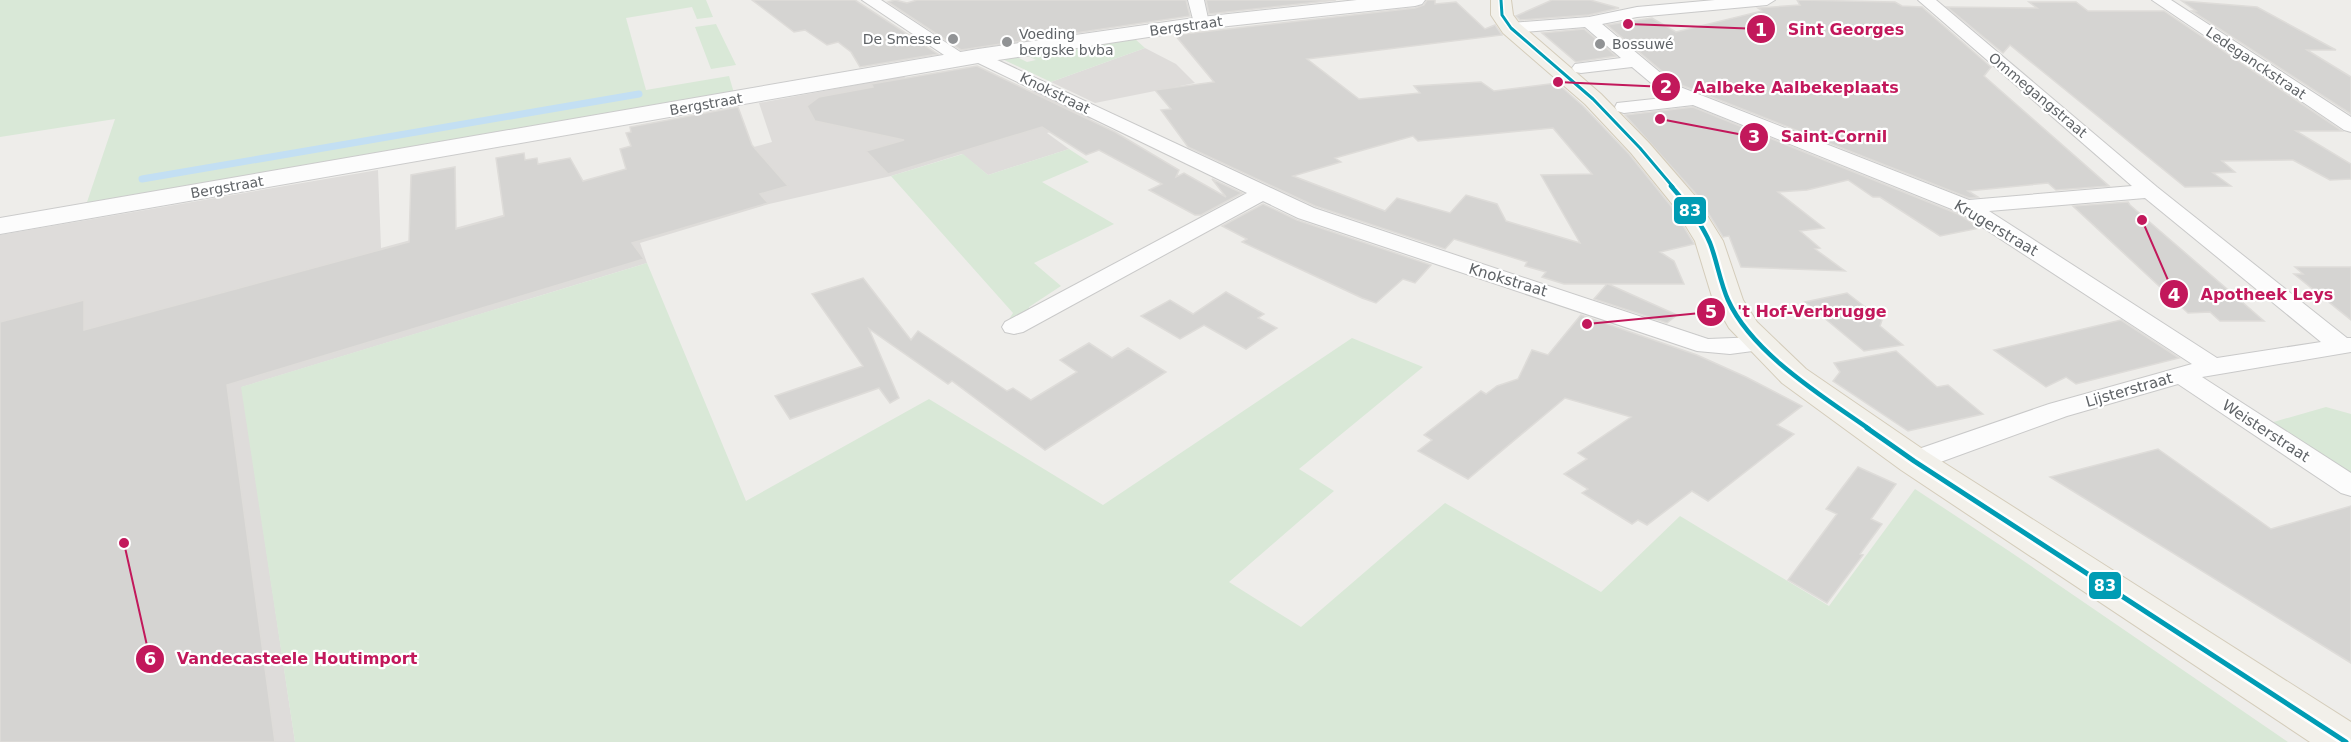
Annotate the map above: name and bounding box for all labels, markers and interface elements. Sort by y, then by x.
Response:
callout: Sint Georges [1746,12,1917,46]
street label: Bergstraat [1148,13,1224,39]
text: 1 [1755,19,1767,40]
text: Sint Georges [1788,20,1904,39]
street label: Ledeganckstraat [2203,24,2309,103]
place label: Voeding bergske bvba [1019,26,1114,58]
place label: De Smesse [863,31,941,47]
marker: De Smesse [946,32,960,46]
marker: Voeding bergske bvba [1000,35,1014,49]
place label: Bossuwé [1612,36,1674,52]
marker: Bossuwé [1593,37,1607,51]
street label: Ommegangstraat [1986,49,2091,141]
street label: Knokstraat [1017,69,1093,117]
callout: Aalbeke Aalbekeplaats [1651,70,1911,104]
text: 2 [1660,76,1672,97]
text: Aalbeke Aalbekeplaats [1693,78,1899,97]
street label: Bergstraat [668,90,744,118]
callout: Saint-Cornil [1739,120,1899,154]
text: 3 [1748,126,1760,147]
text: Saint-Cornil [1781,127,1887,146]
street label: Bergstraat [189,173,265,201]
line badge: 83 [1673,196,1707,225]
street label: Krugerstraat [1951,196,2041,260]
text: 83 [1679,201,1701,220]
street label: Knokstraat [1466,260,1550,301]
callout: Apotheek Leys [2159,277,2346,311]
text: 4 [2168,284,2180,305]
text: Apotheek Leys [2201,285,2333,304]
callout: 't Hof-Verbrugge [1696,295,1899,329]
text: 5 [1705,301,1717,322]
text: 't Hof-Verbrugge [1737,302,1887,321]
street label: Lijsterstraat [2083,369,2175,411]
street label: Weisterstraat [2219,396,2313,466]
line badge: 83 [2088,571,2122,600]
text: 83 [2094,576,2116,595]
callout: Vandecasteele Houtimport [135,642,429,676]
text: 6 [144,648,156,669]
text: Vandecasteele Houtimport [177,649,418,668]

